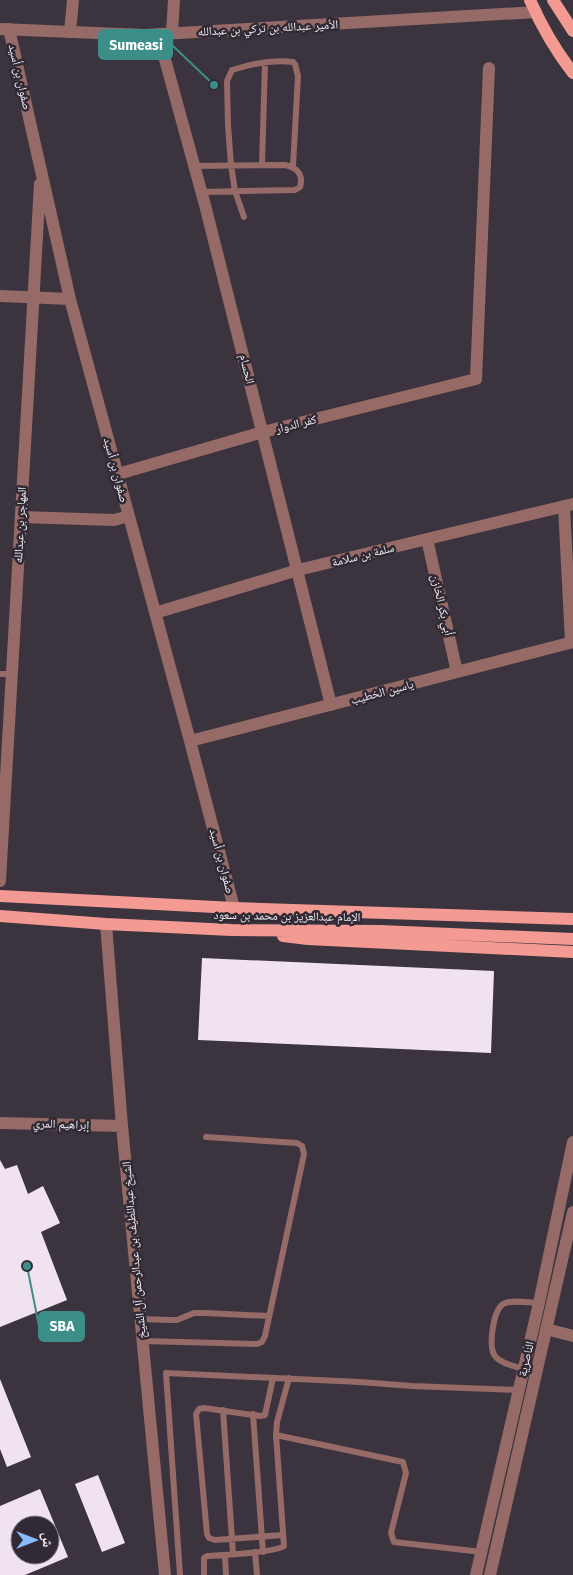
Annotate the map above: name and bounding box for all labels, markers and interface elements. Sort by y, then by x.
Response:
street label: الأمير عبدالله بن تركي بن عبدالله [197,17,339,42]
callout: Sumeasi [99,30,172,59]
text: Sumeasi [109,37,163,54]
street label: صفوان بن أسيد [5,43,34,111]
street label: الحسام [236,353,257,386]
street label: كفر الدوار [273,412,318,436]
street label: صفوان بن أسيد [100,436,131,504]
street label: المهاجر بن عبدالله [11,486,29,563]
street label: سلمة بن سلامة [330,540,396,570]
street label: أبي بكر الخازن [425,573,456,638]
street label: ياسين الخطيب [349,677,415,707]
street label: صفوان بن أسيد [206,827,237,895]
street label: الإمام عبدالعزيز بن محمد بن سعود [213,908,361,925]
street label: إبراهيم المري [32,1116,90,1135]
street label: الشيخ عبداللطيف بن عبدالرحمن آل الشيخ [119,1161,149,1339]
callout: SBA [39,1312,84,1341]
text: SBA [50,1318,75,1335]
street label: الناصرية [515,1340,537,1378]
north arrow [10,1515,60,1565]
text: ش [39,1533,56,1548]

